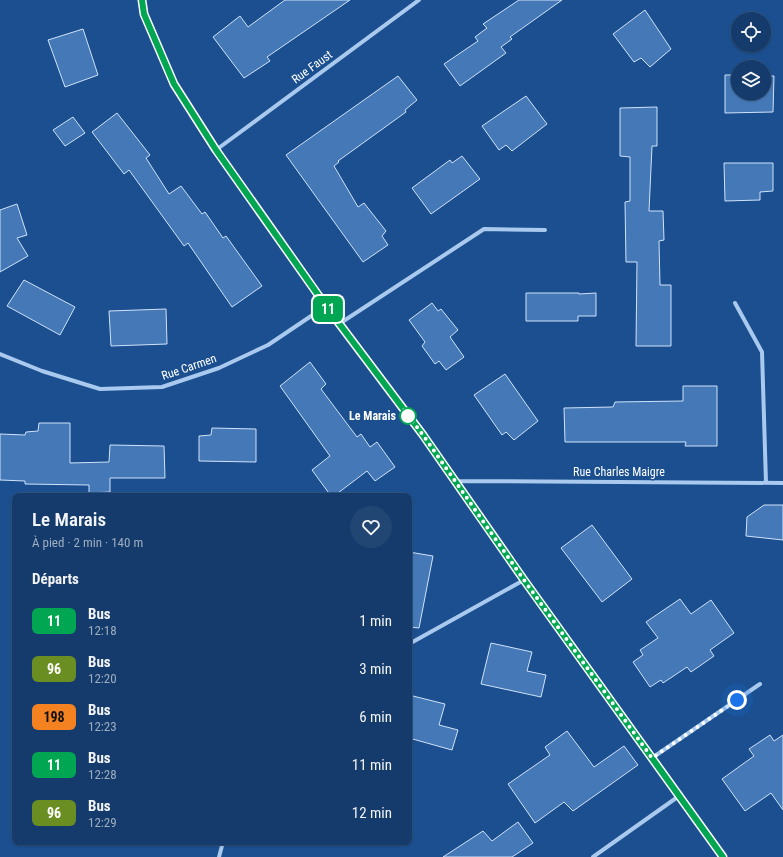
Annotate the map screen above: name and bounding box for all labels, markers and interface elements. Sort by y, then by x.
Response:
map controls [731,12,771,100]
button: locate [731,12,771,52]
street label: Rue Faust [289,47,335,86]
button: layers [731,60,771,100]
line badge: 11 [310,296,346,322]
text: 11 [321,301,335,317]
street label: Rue Carmen [160,351,219,383]
marker: Le Marais [399,407,417,425]
place label: Le Marais [349,409,397,423]
street label: Rue Charles Maigre [573,465,665,479]
button: heart [350,506,392,548]
text: Le Marais [32,508,106,531]
text: À pied · 2 min · 140 m [32,535,143,550]
text: Départs [32,570,79,588]
text: Bus [88,605,111,623]
text: 1 min [359,612,392,630]
text: 11 [47,613,61,629]
text: 12:18 [88,623,117,638]
text: Bus [88,653,111,671]
text: 3 min [359,660,392,678]
text: 96 [47,661,61,677]
text: 12:20 [88,671,117,686]
your location [727,690,747,710]
text: Bus [88,701,111,719]
text: 6 min [359,708,392,726]
text: 198 [43,709,65,725]
text: 12:23 [88,719,117,734]
text: Bus [88,749,111,767]
text: 11 min [352,756,392,774]
text: 11 [47,757,61,773]
text: 12:28 [88,767,117,782]
text: Bus [88,797,111,815]
text: 12 min [352,804,392,822]
text: 96 [47,805,61,821]
text: 12:29 [88,815,117,830]

